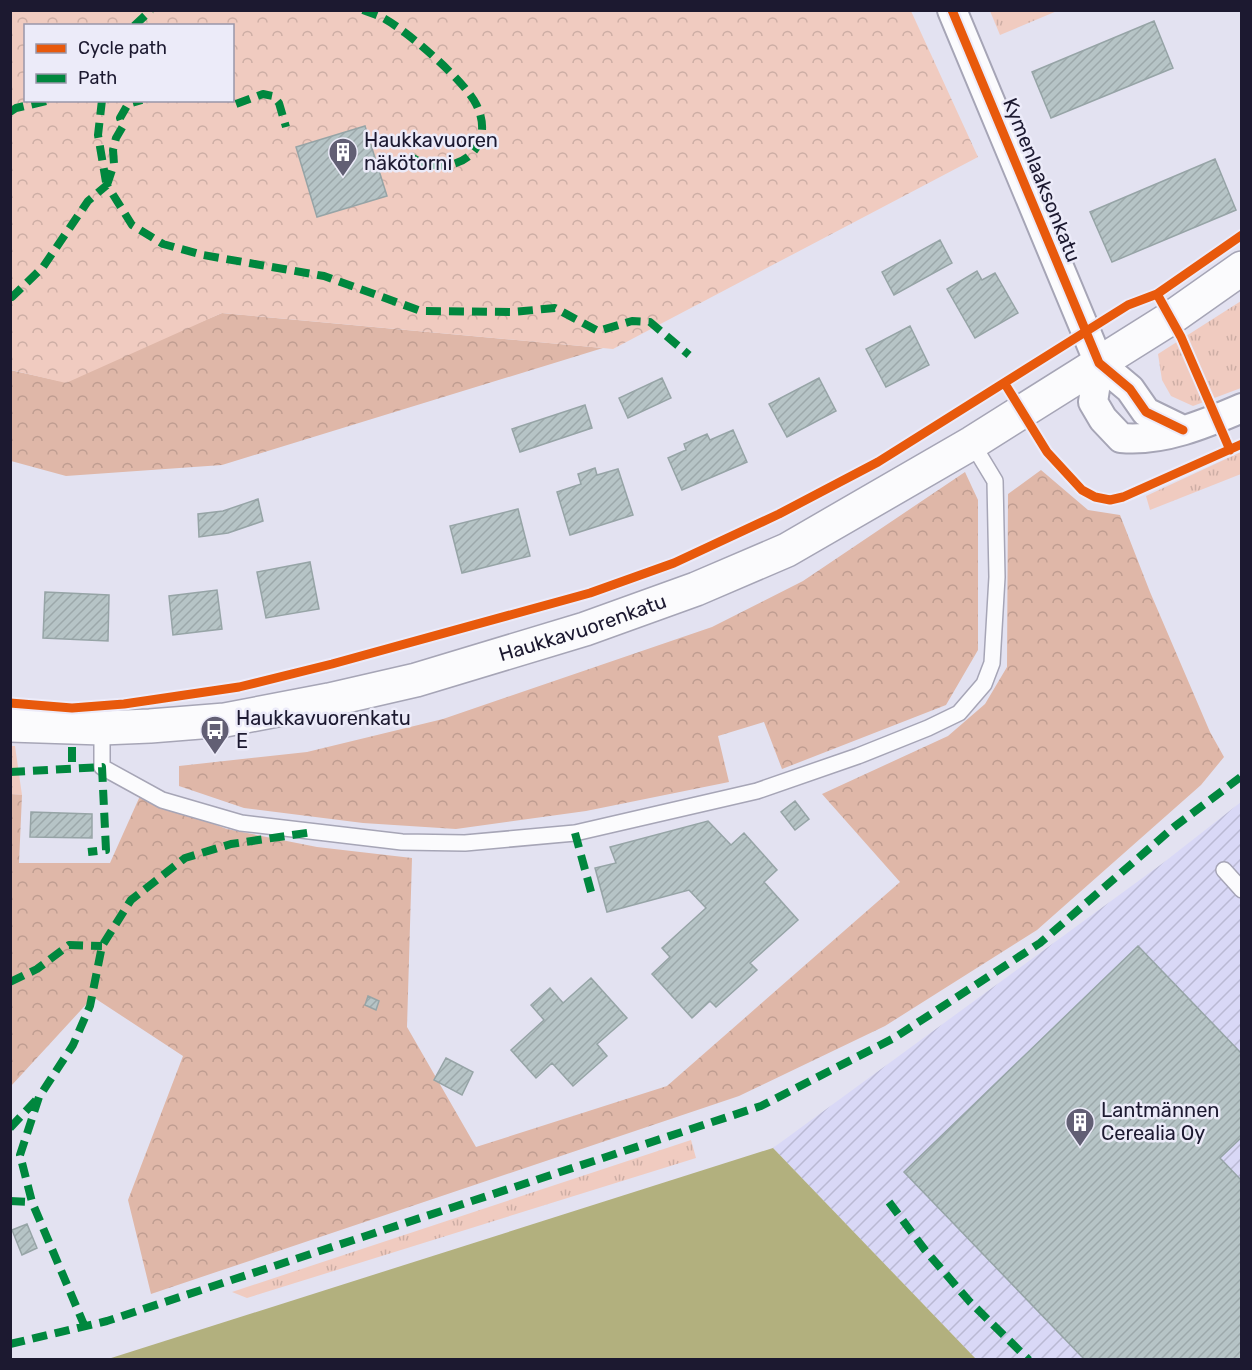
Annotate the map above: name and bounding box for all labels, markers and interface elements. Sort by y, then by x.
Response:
legend [24,24,234,102]
text: Cycle path [78,37,167,59]
text: Path [78,67,117,89]
street label: Kymenlaaksonkatu [998,94,1086,266]
place label: Haukkavuoren näkötorni [364,128,498,175]
building icon: Haukkavuoren näkötorni [327,136,359,178]
street label: Haukkavuorenkatu [496,589,669,666]
place label: Haukkavuorenkatu E [236,706,411,753]
bus stop icon: Haukkavuorenkatu E [199,714,231,756]
place label: Lantmännen Cerealia Oy [1101,1098,1219,1145]
building icon: Lantmännen Cerealia Oy [1064,1106,1096,1148]

